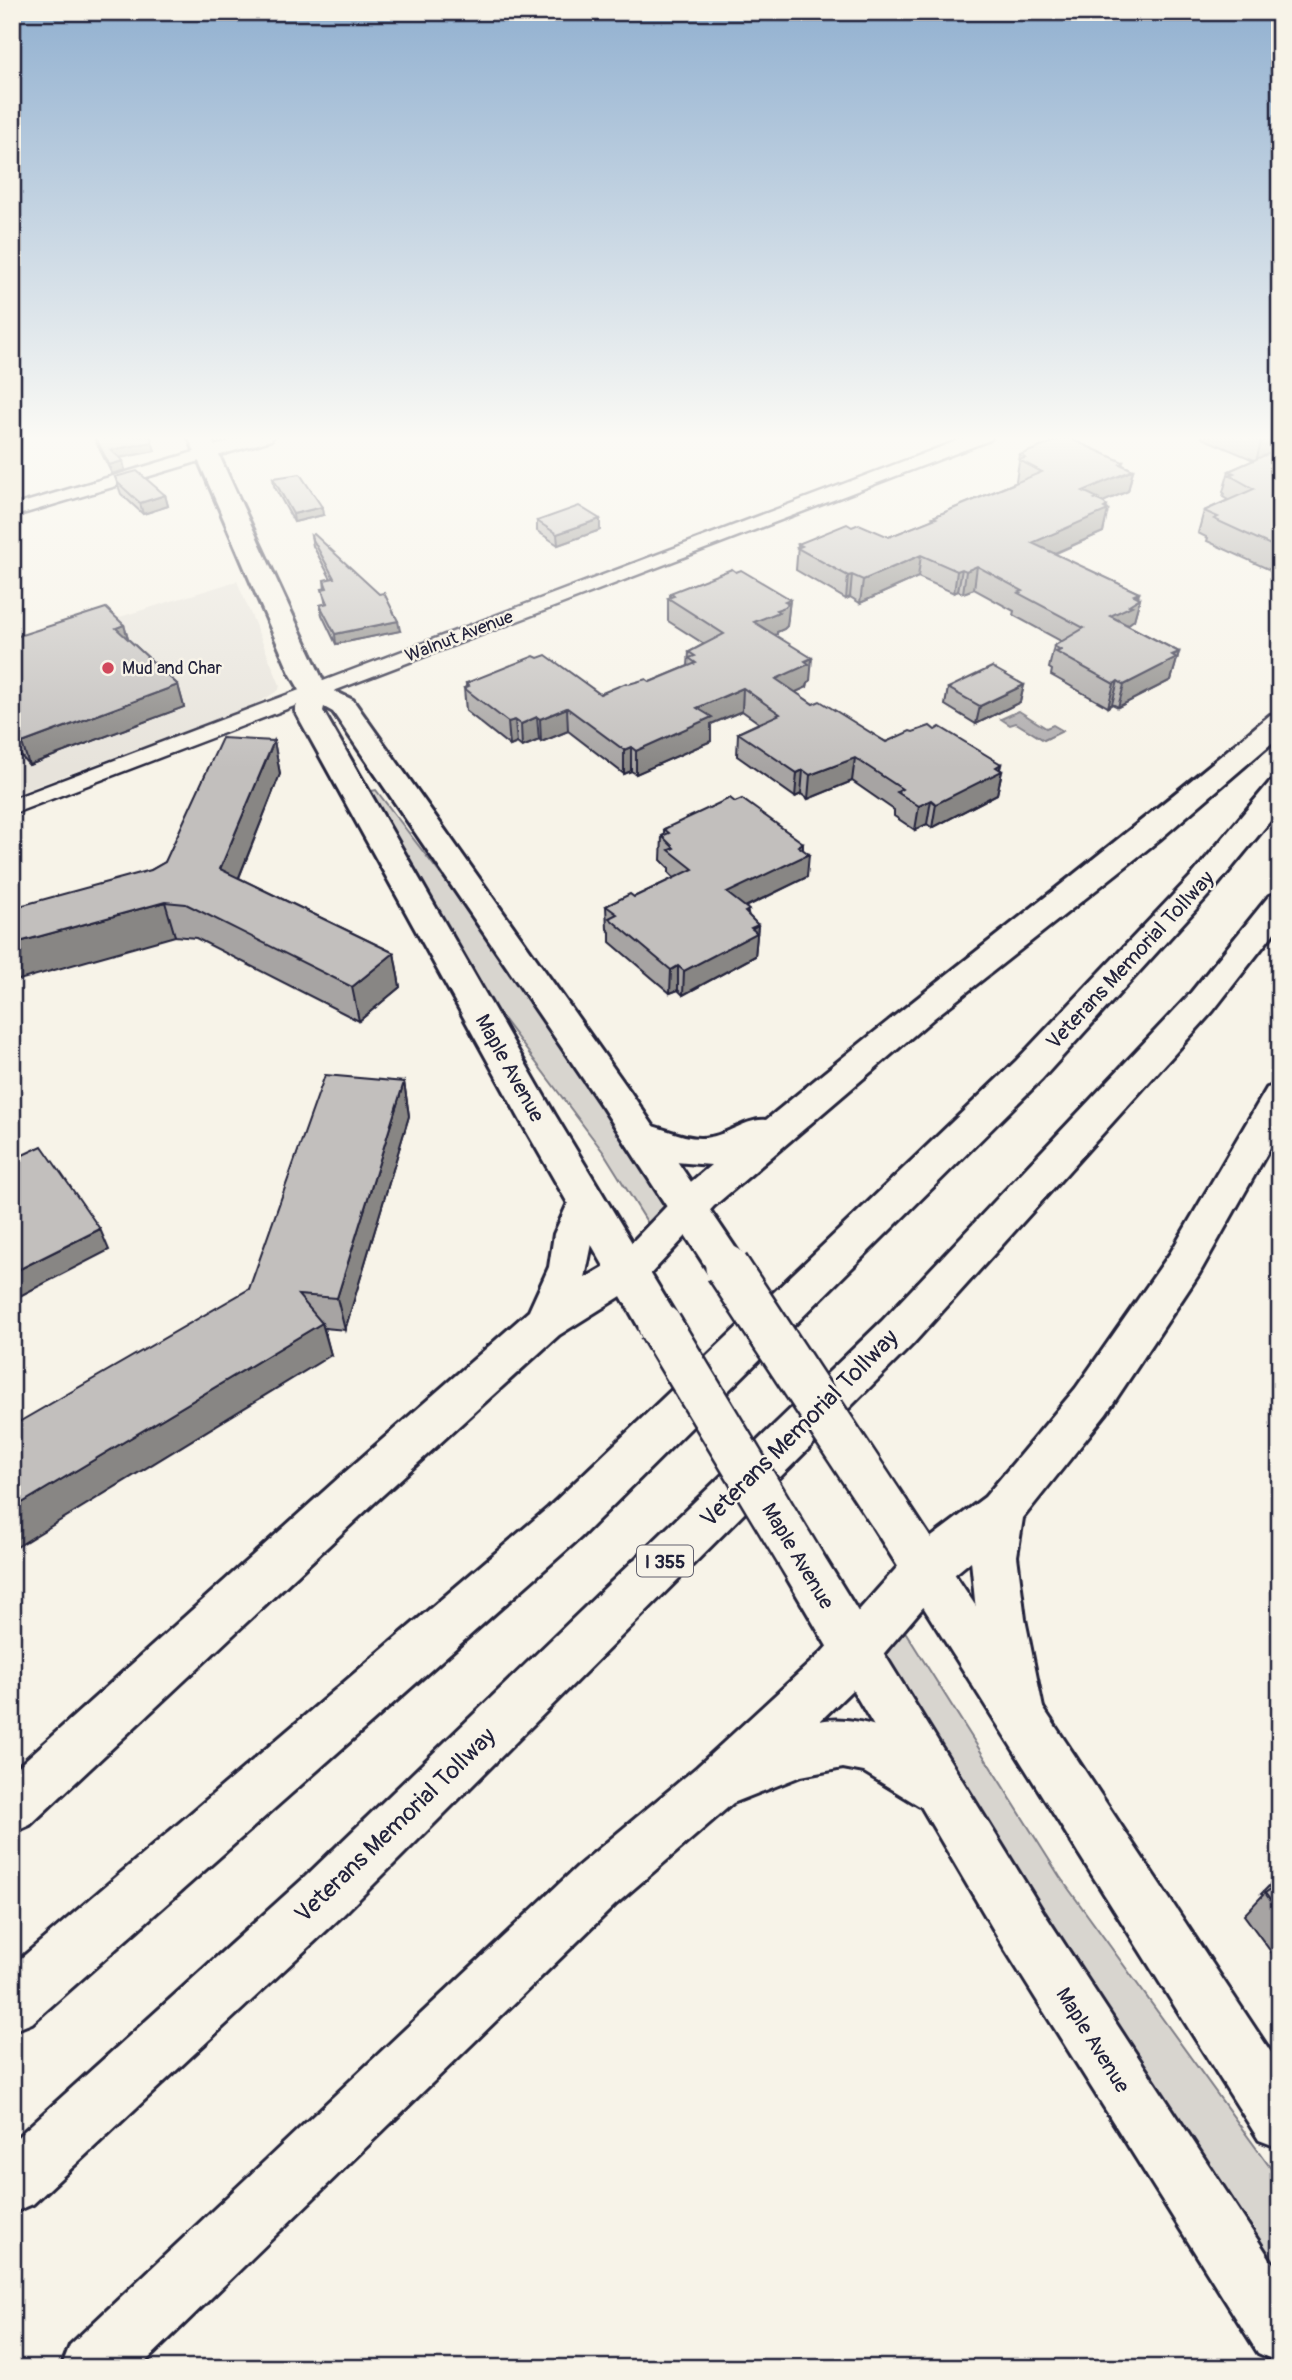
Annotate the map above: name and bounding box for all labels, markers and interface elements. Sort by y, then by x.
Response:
street label: Walnut Avenue [402,605,517,668]
place label: Mud and Char [122,657,222,680]
marker: Mud and Char [100,660,116,676]
street label: Veterans Memorial Tollway [1041,865,1220,1055]
street label: Maple Avenue [469,1010,551,1128]
street label: Veterans Memorial Tollway [694,1323,904,1533]
street label: Maple Avenue [755,1498,840,1615]
road number: I 355 [637,1546,693,1576]
street label: Veterans Memorial Tollway [289,1722,502,1929]
street label: Maple Avenue [1050,1983,1136,2099]

